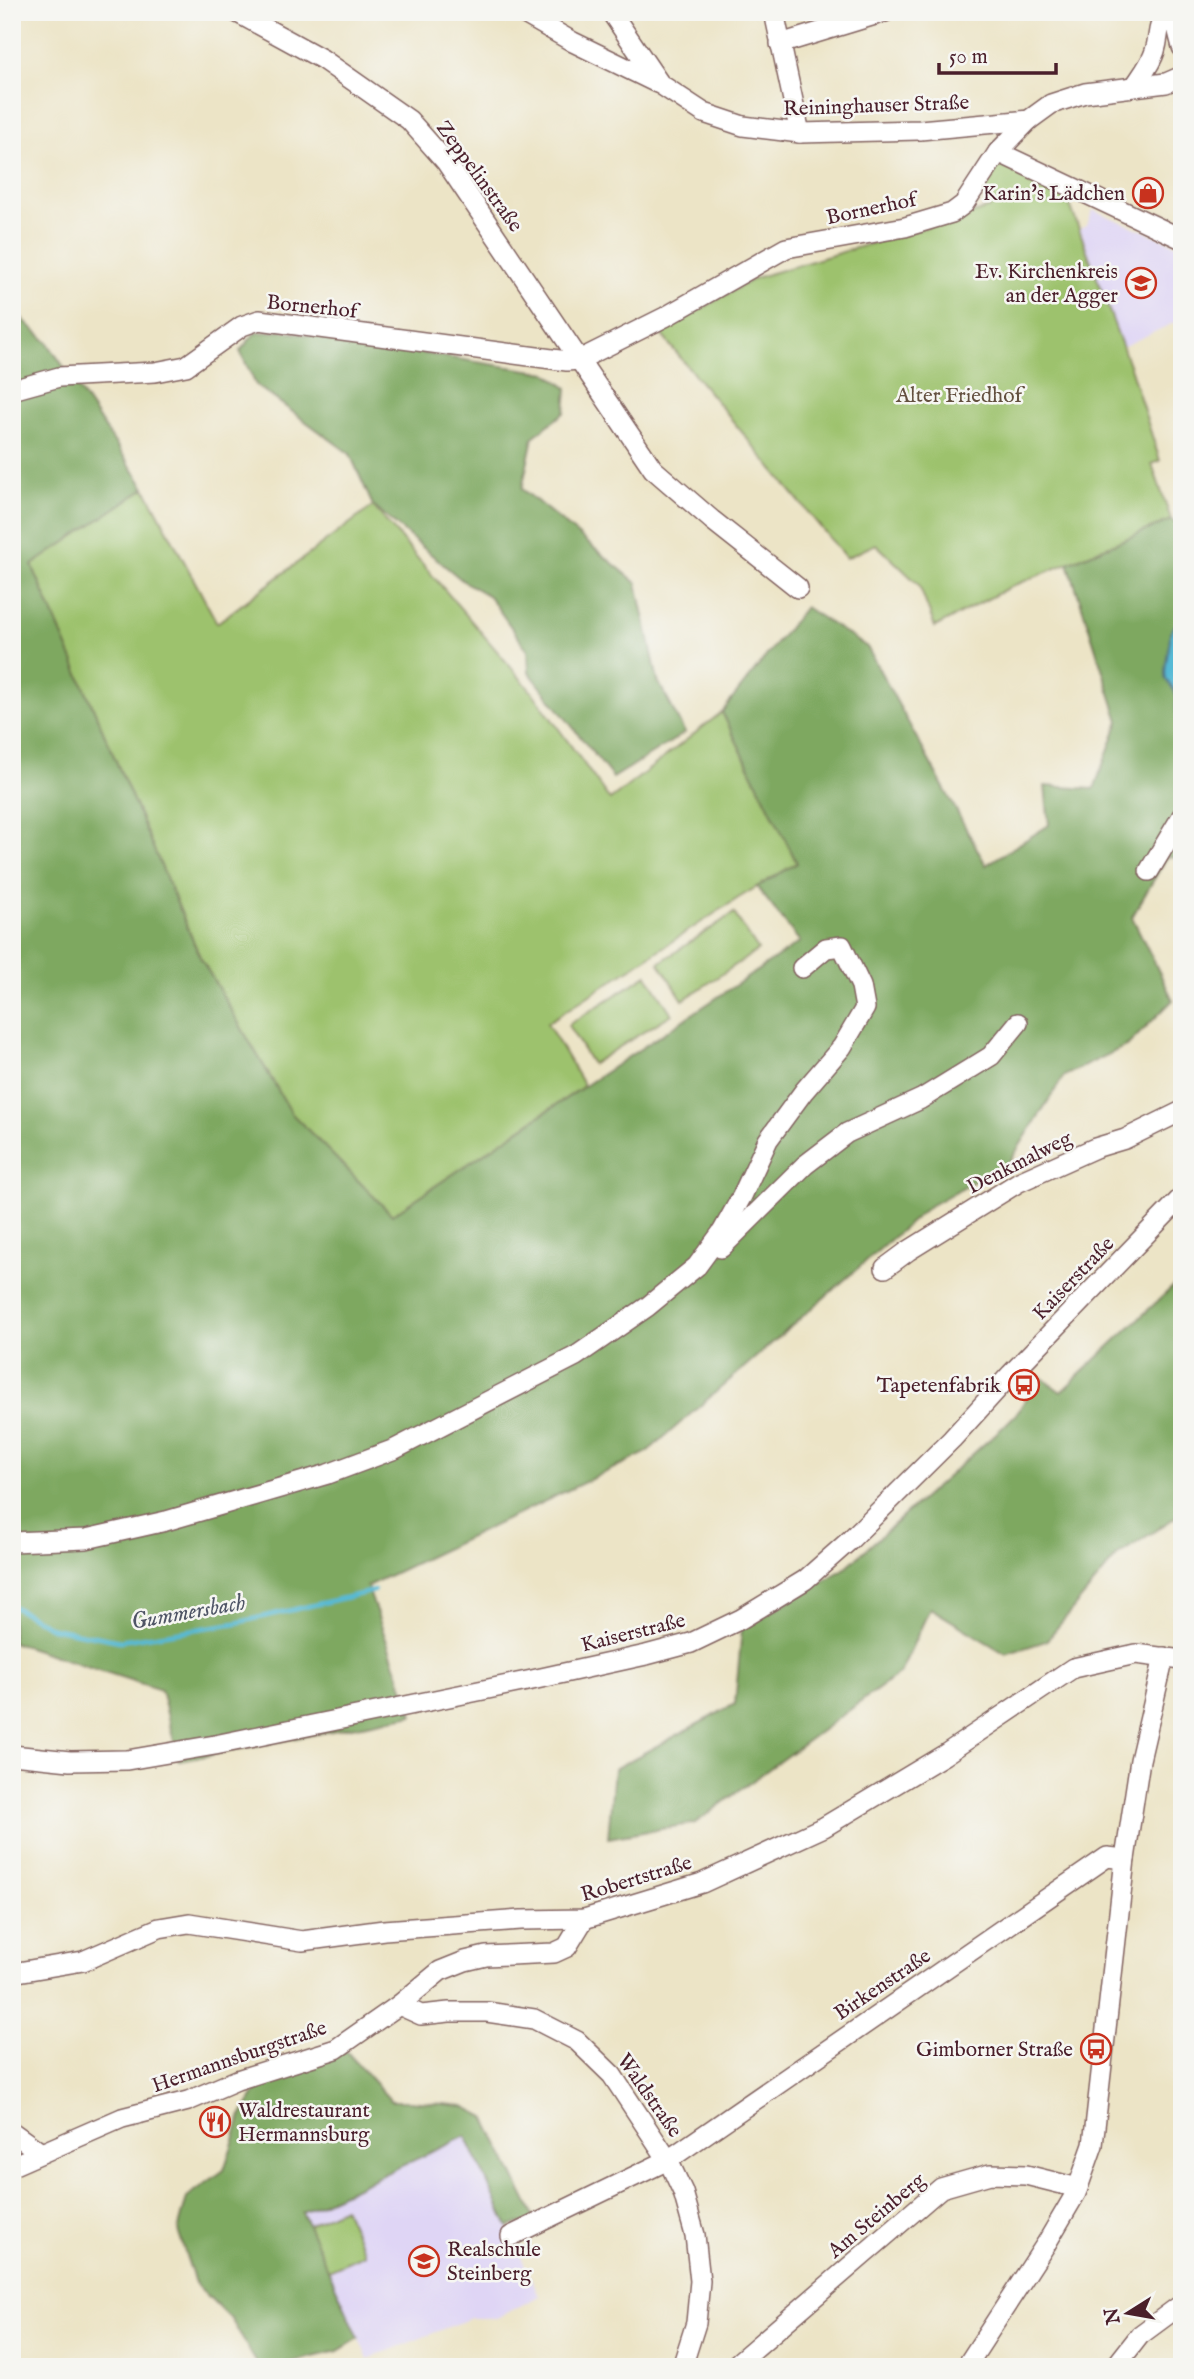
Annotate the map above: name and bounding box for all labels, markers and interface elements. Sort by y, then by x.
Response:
scale bar [939,32,1056,76]
text: 50 m [949,44,988,71]
street label: Reininghauser Straße [783,90,970,123]
street label: Zeppelinstraße [429,116,528,238]
shop icon: Karin's Lädchen [1131,176,1165,210]
place label: Karin's Lädchen [982,181,1125,208]
street label: Bornerhof [824,186,922,232]
place label: Ev. Kirchenkreis an der Agger [975,259,1118,310]
school or university icon: Ev. Kirchenkreis an der Agger [1124,266,1158,300]
street label: Bornerhof [265,289,362,326]
park label: Alter Friedhof [895,383,1025,410]
street label: Denkmalweg [963,1125,1077,1201]
street label: Kaiserstraße [1027,1231,1121,1327]
bus stop icon: Tapetenfabrik [1007,1368,1041,1402]
place label: Tapetenfabrik [877,1373,1002,1400]
water label: Gummersbach [129,1588,248,1637]
street label: Kaiserstraße [578,1607,689,1659]
street label: Robertstraße [578,1850,696,1909]
street label: Birkenstraße [829,1943,937,2027]
street label: Hermannsburgstraße [149,2015,331,2100]
bus stop icon: Gimborner Straße [1079,2032,1113,2066]
place label: Gimborner Straße [916,2037,1073,2064]
street label: Waldstraße [610,2049,688,2143]
place label: Waldrestaurant Hermannsburg [238,2098,370,2149]
restaurant icon: Waldrestaurant Hermannsburg [198,2105,232,2139]
street label: Am Steinberg [822,2167,932,2265]
place label: Realschule Steinberg [447,2237,541,2288]
school or university icon: Realschule Steinberg [407,2244,441,2278]
north arrow [1092,2278,1162,2348]
text: N [1100,2305,1127,2327]

